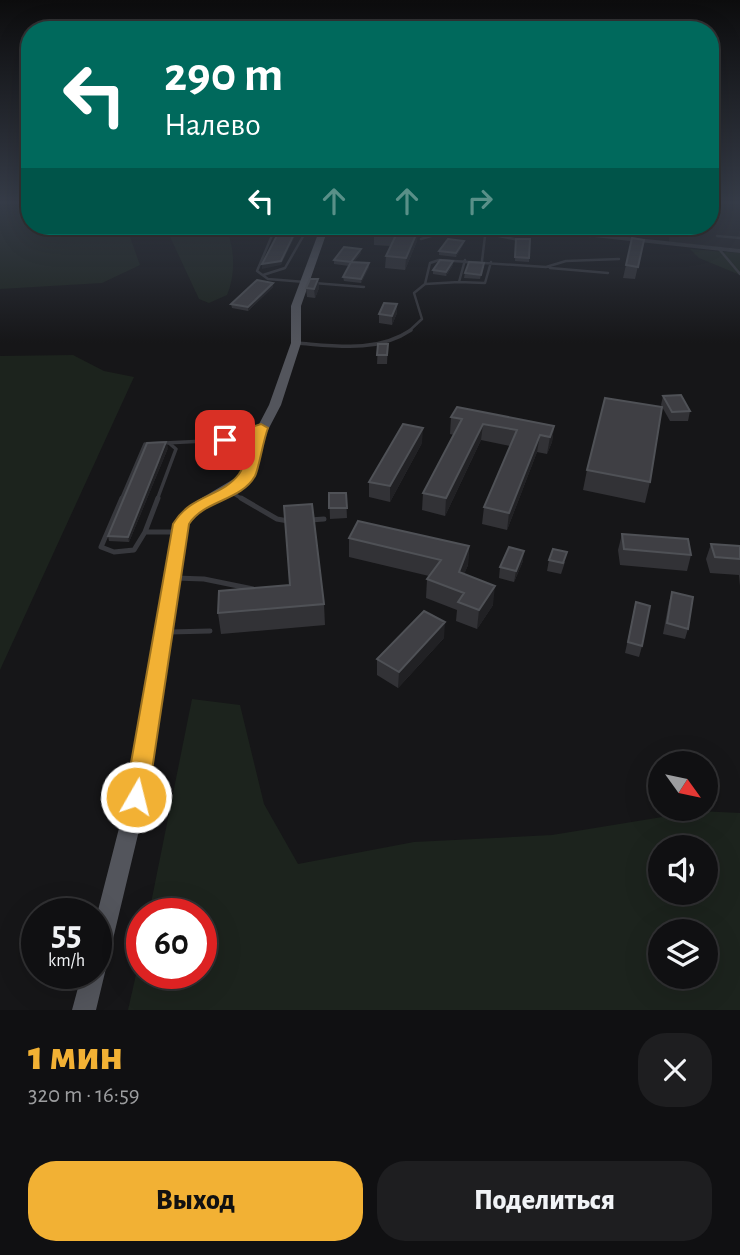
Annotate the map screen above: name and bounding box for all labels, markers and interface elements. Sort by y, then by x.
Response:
icon: left [49,49,140,140]
text: 290 m [164,51,283,100]
text: Налево [164,109,261,141]
icon: left [242,182,280,220]
icon: ahead [315,182,353,220]
icon: ahead [388,182,426,220]
icon: right [461,182,499,220]
pin [195,410,255,470]
icon: arrive [206,421,244,459]
north arrow [648,751,718,821]
map controls [648,751,718,989]
position arrow [99,760,173,834]
button: sound [648,835,718,905]
speed limit sign: 60 [126,898,217,989]
text: 55 [51,917,82,952]
button: layers [648,919,718,989]
text: km/h [48,952,85,970]
button: close [638,1033,712,1107]
text: 1 мин [28,1035,123,1077]
text: 320 m · 16:59 [28,1084,140,1107]
button: Выход [28,1161,363,1241]
button: Поделиться [377,1161,712,1241]

